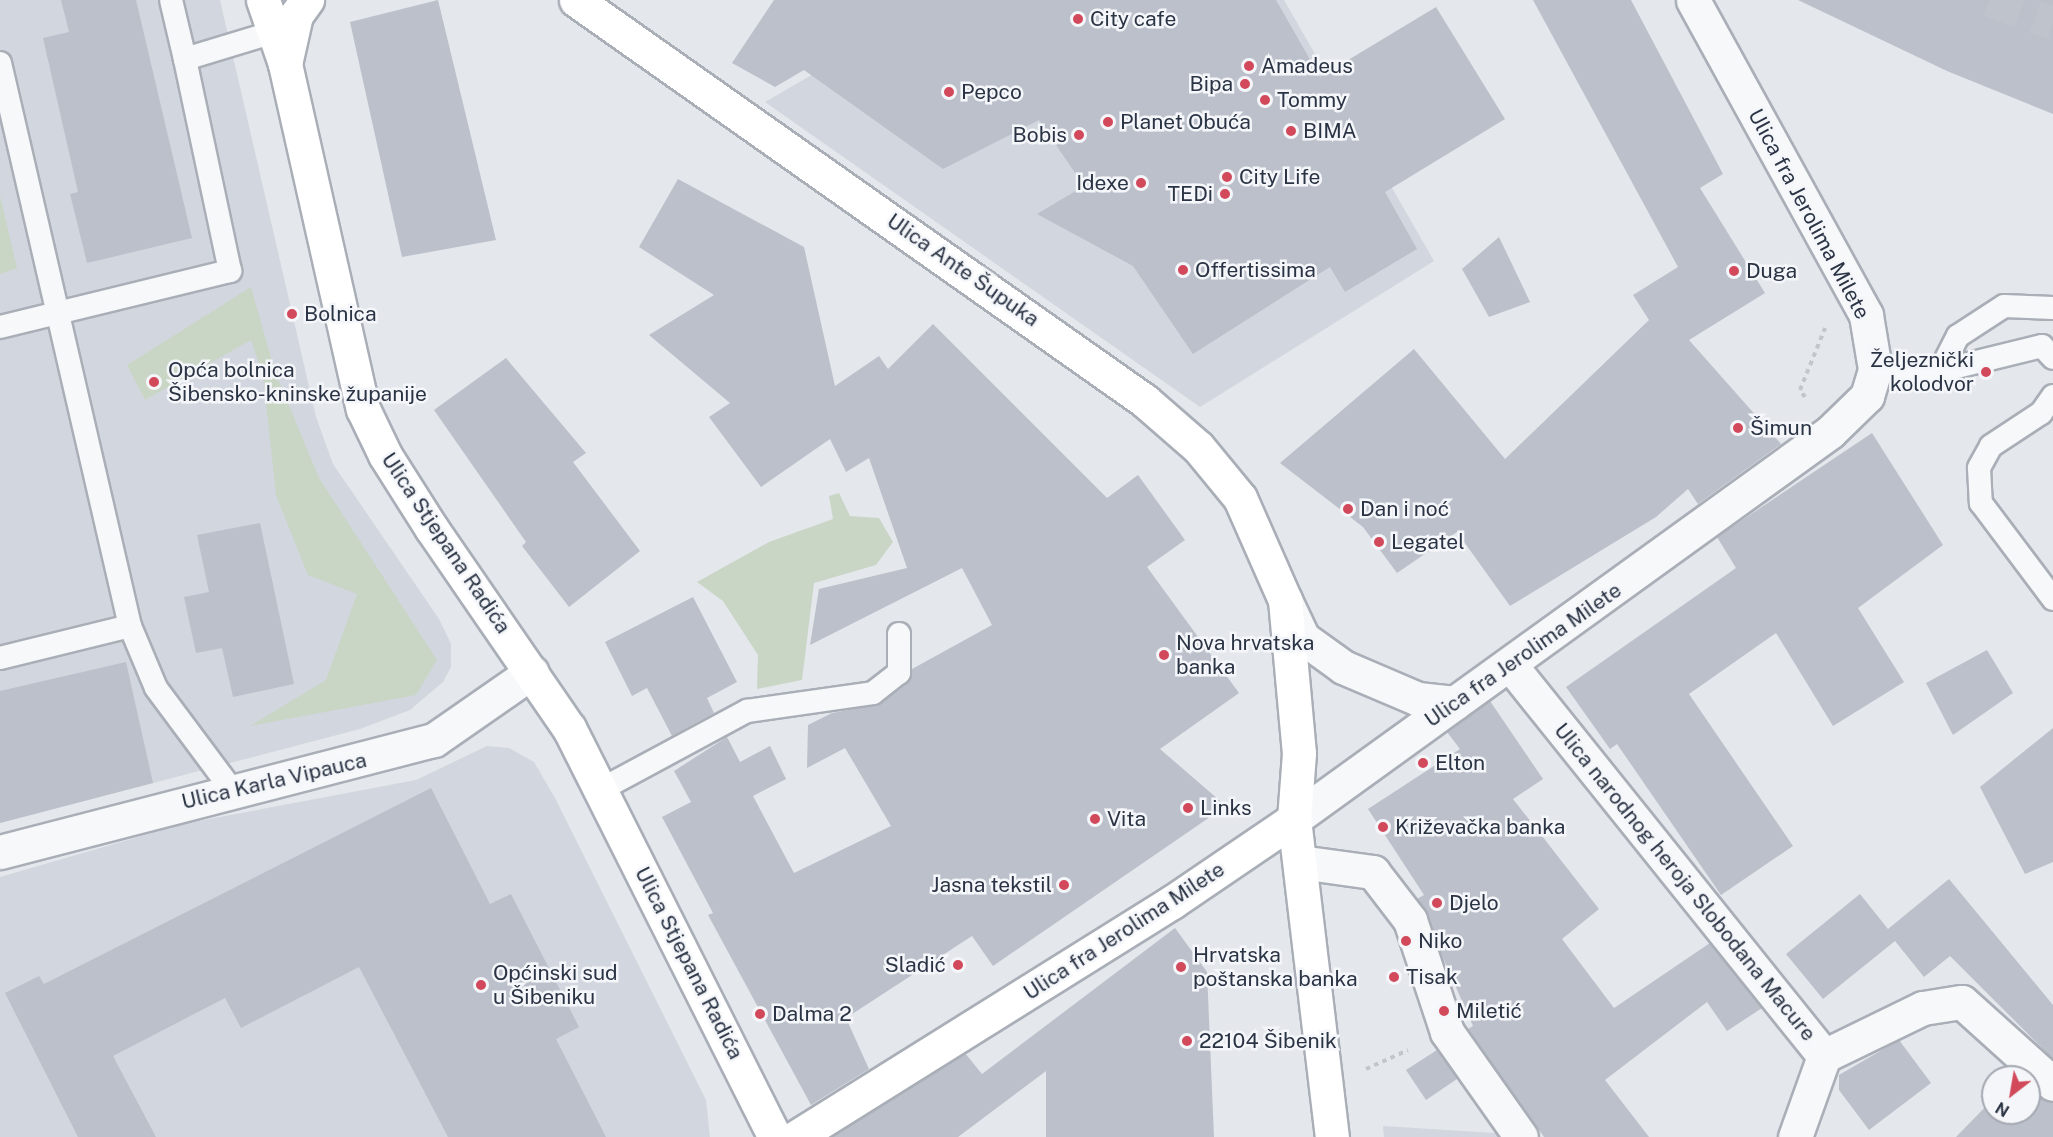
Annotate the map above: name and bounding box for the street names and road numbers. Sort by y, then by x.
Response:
street label: Ulica fra Jerolima Milete [1743,105,1875,323]
street label: Ulica Ante Šupuka [882,208,1044,332]
street label: Ulica Stjepana Radića [376,448,516,638]
street label: Ulica fra Jerolima Milete [1420,577,1626,733]
street label: Ulica narodnog heroja Slobodana Macure [1549,718,1821,1046]
street label: Ulica Karla Vipauca [179,747,369,815]
street label: Ulica fra Jerolima Milete [1019,857,1229,1005]
street label: Ulica Stjepana Radića [629,863,749,1063]

